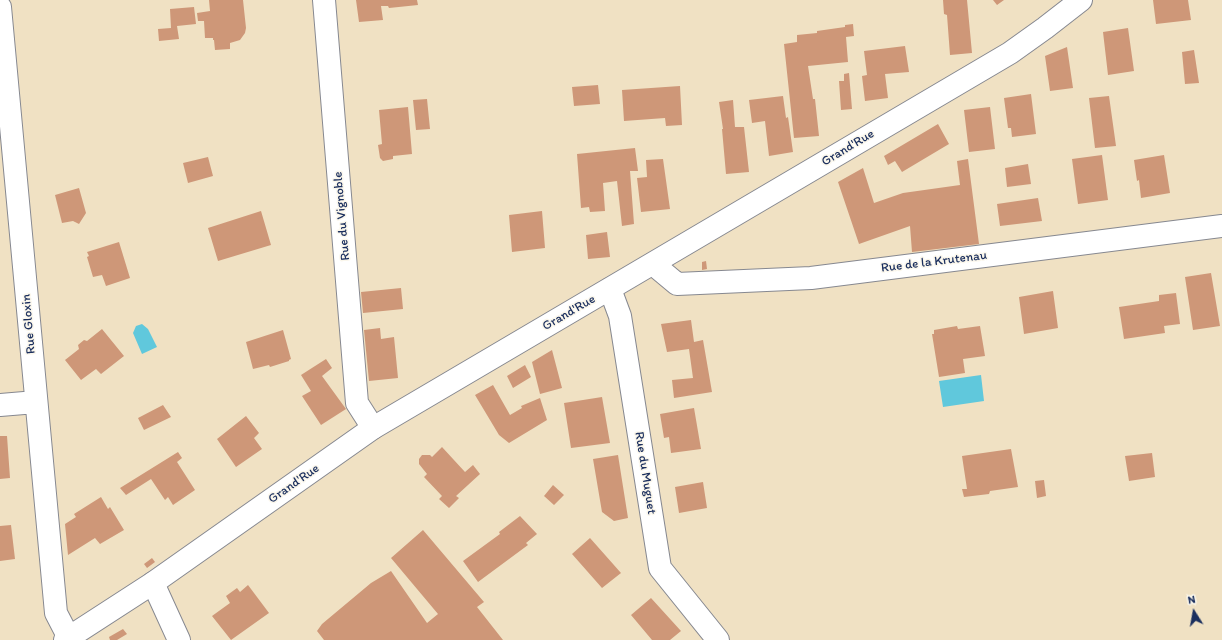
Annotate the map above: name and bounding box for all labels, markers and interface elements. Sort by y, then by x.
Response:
street label: Grand'Rue [819,126,877,170]
street label: Rue du Vignoble [330,171,354,261]
street label: Rue de la Krutenau [880,248,988,276]
street label: Grand'Rue [540,292,598,334]
street label: Rue Gloxin [19,293,39,355]
street label: Rue du Muguet [631,430,659,516]
street label: Grand'Rue [265,461,323,507]
north arrow [1174,592,1214,632]
text: N [1187,593,1197,607]

